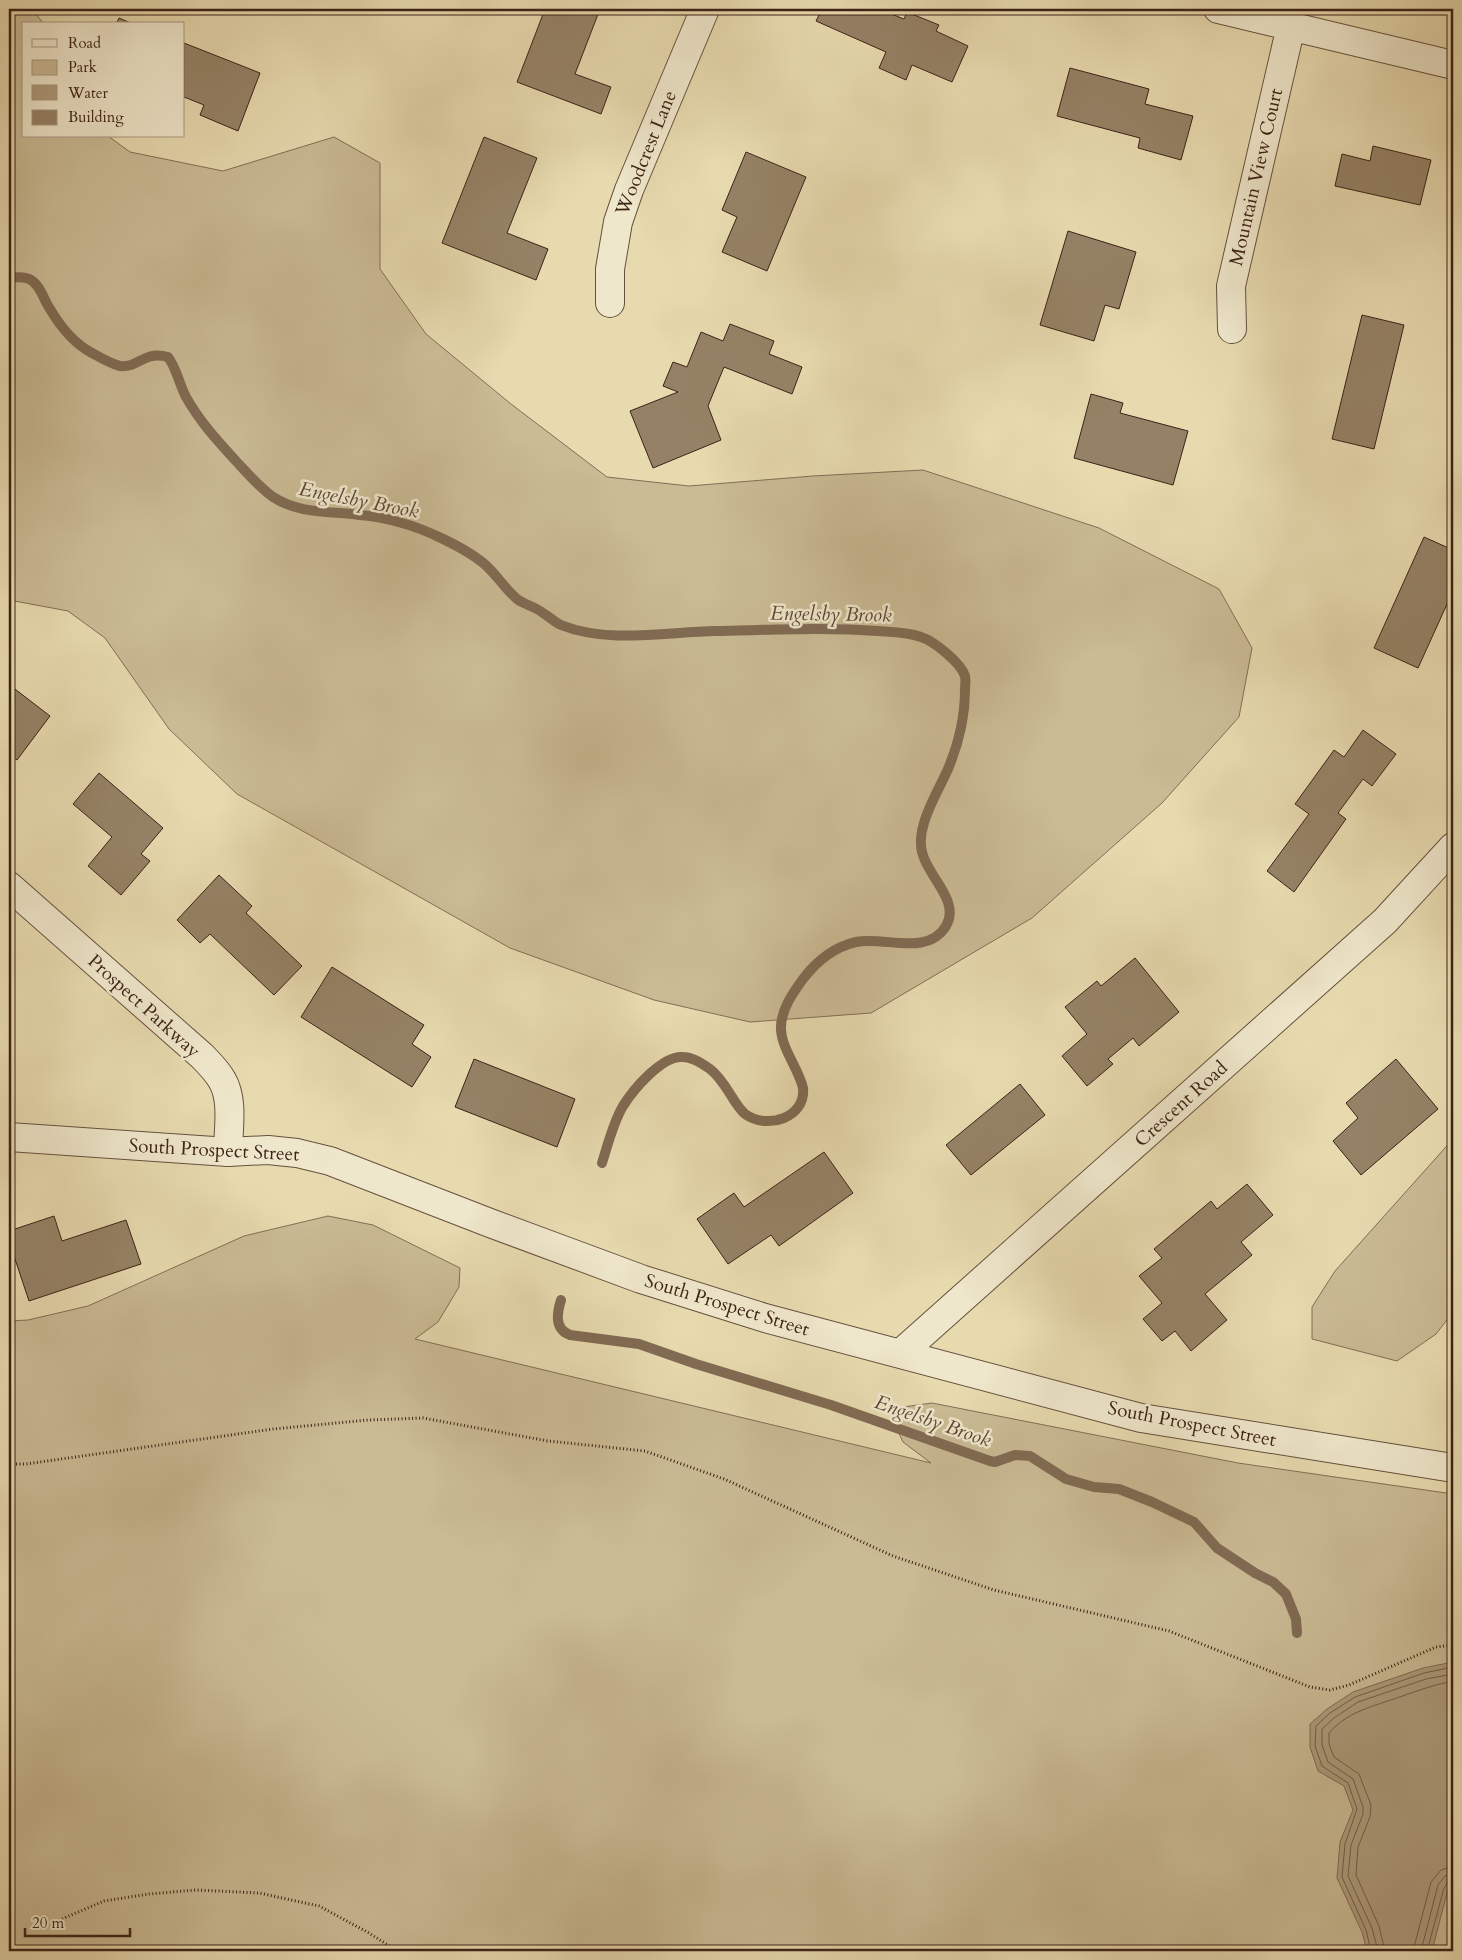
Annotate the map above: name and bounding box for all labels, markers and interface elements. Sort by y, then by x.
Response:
legend [22,22,185,138]
text: Road [68,33,101,53]
text: Park [68,57,97,77]
text: Water [67,83,109,103]
street label: Mountain View Court [1223,86,1289,268]
street label: Woodcrest Lane [609,87,683,220]
text: Building [68,107,124,127]
water label: Engelsby Brook [297,475,421,525]
water label: Engelsby Brook [770,599,892,629]
street label: Prospect Parkway [82,948,206,1064]
street label: Crescent Road [1129,1055,1233,1153]
street label: South Prospect Street [128,1133,300,1167]
street label: South Prospect Street [642,1268,812,1342]
water label: Engelsby Brook [871,1388,995,1454]
street label: South Prospect Street [1106,1395,1278,1453]
scale bar [25,1905,130,1937]
text: 20 m [32,1913,64,1933]

